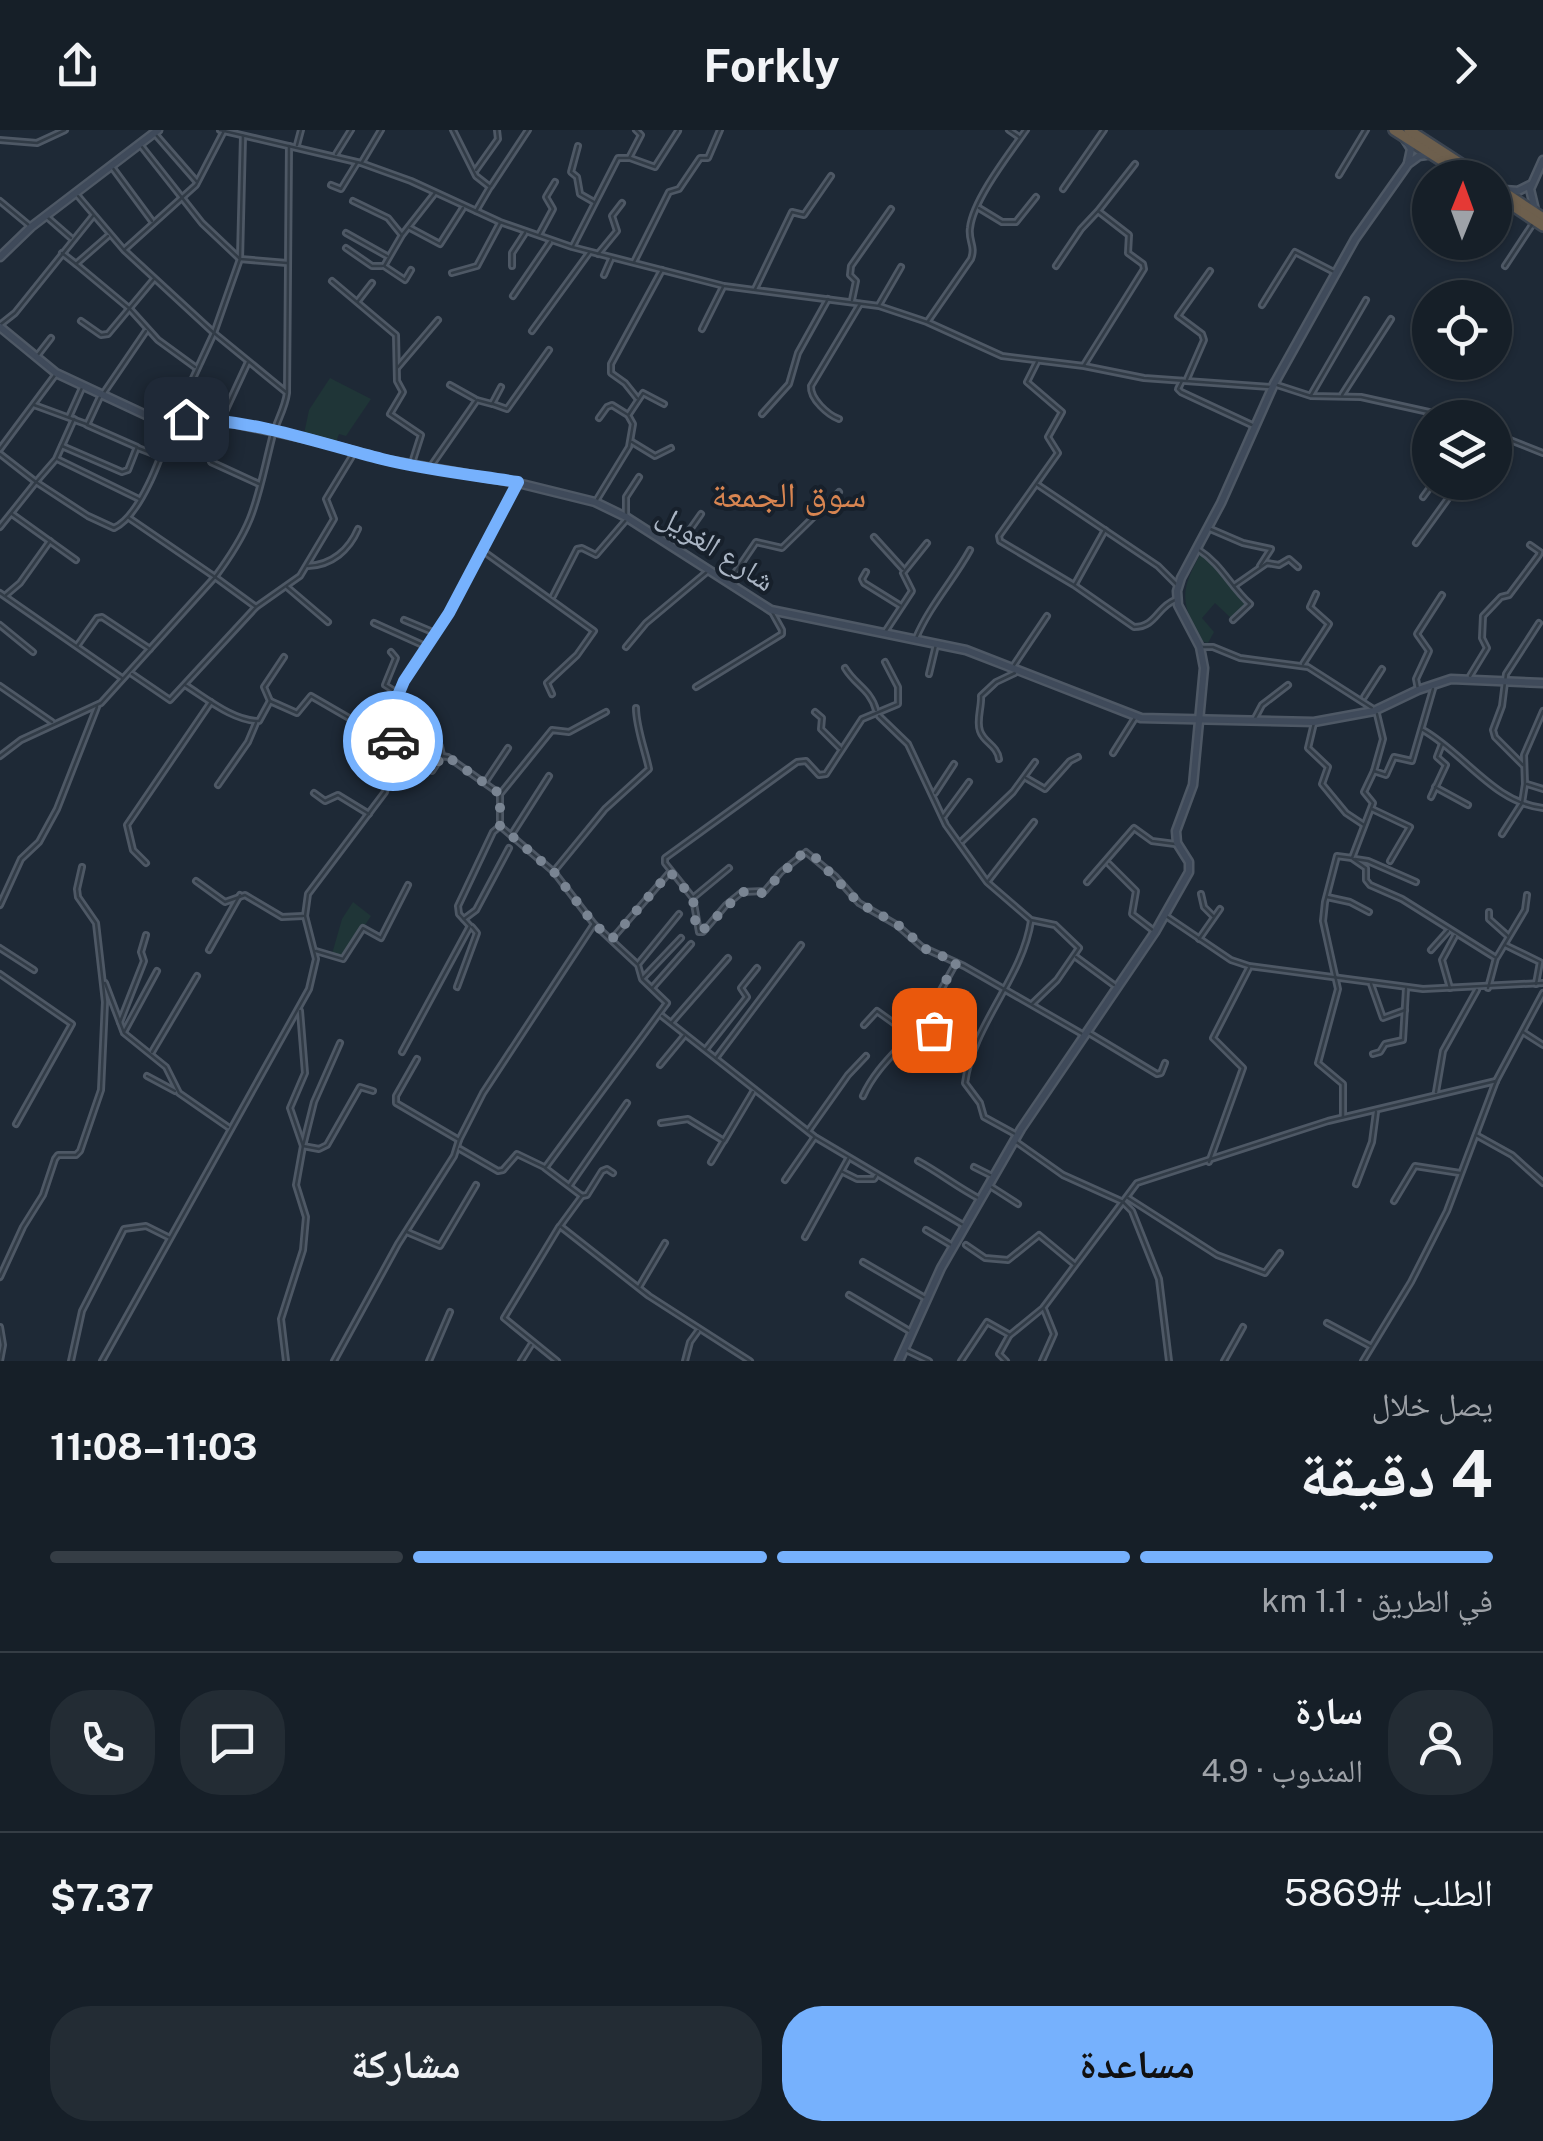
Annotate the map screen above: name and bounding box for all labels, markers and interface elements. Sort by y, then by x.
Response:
icon: share [50,38,105,93]
icon: forward [1438,38,1493,93]
text: Forkly [703,39,840,92]
north arrow [1412,160,1512,260]
map controls [1412,160,1512,500]
button: locate [1412,280,1512,380]
pin [144,377,229,462]
icon: home [159,392,214,447]
button: layers [1412,400,1512,500]
district label: سوق الجمعة [712,474,866,516]
street label: شارع الغويل [650,496,782,600]
courier [343,691,443,791]
icon: car [366,714,421,769]
pin [892,988,977,1073]
icon: bag [907,1003,962,1058]
text: يصل خلال [1372,1386,1493,1423]
text: 11:03–11:08 [50,1424,258,1469]
text: 4 دقيقة [1299,1435,1493,1512]
text: في الطريق · 1.1 km [1261,1582,1493,1619]
text: سارة [1295,1688,1363,1733]
button: phone [50,1690,155,1795]
button: chat [180,1690,285,1795]
button: person [1388,1690,1493,1795]
text: المندوب · 4.9 [1201,1752,1363,1789]
text: الطلب #5869 [1284,1870,1493,1915]
text: $7.37 [50,1875,154,1920]
button: مشاركة [50,2006,762,2121]
button: مساعدة [782,2006,1493,2121]

